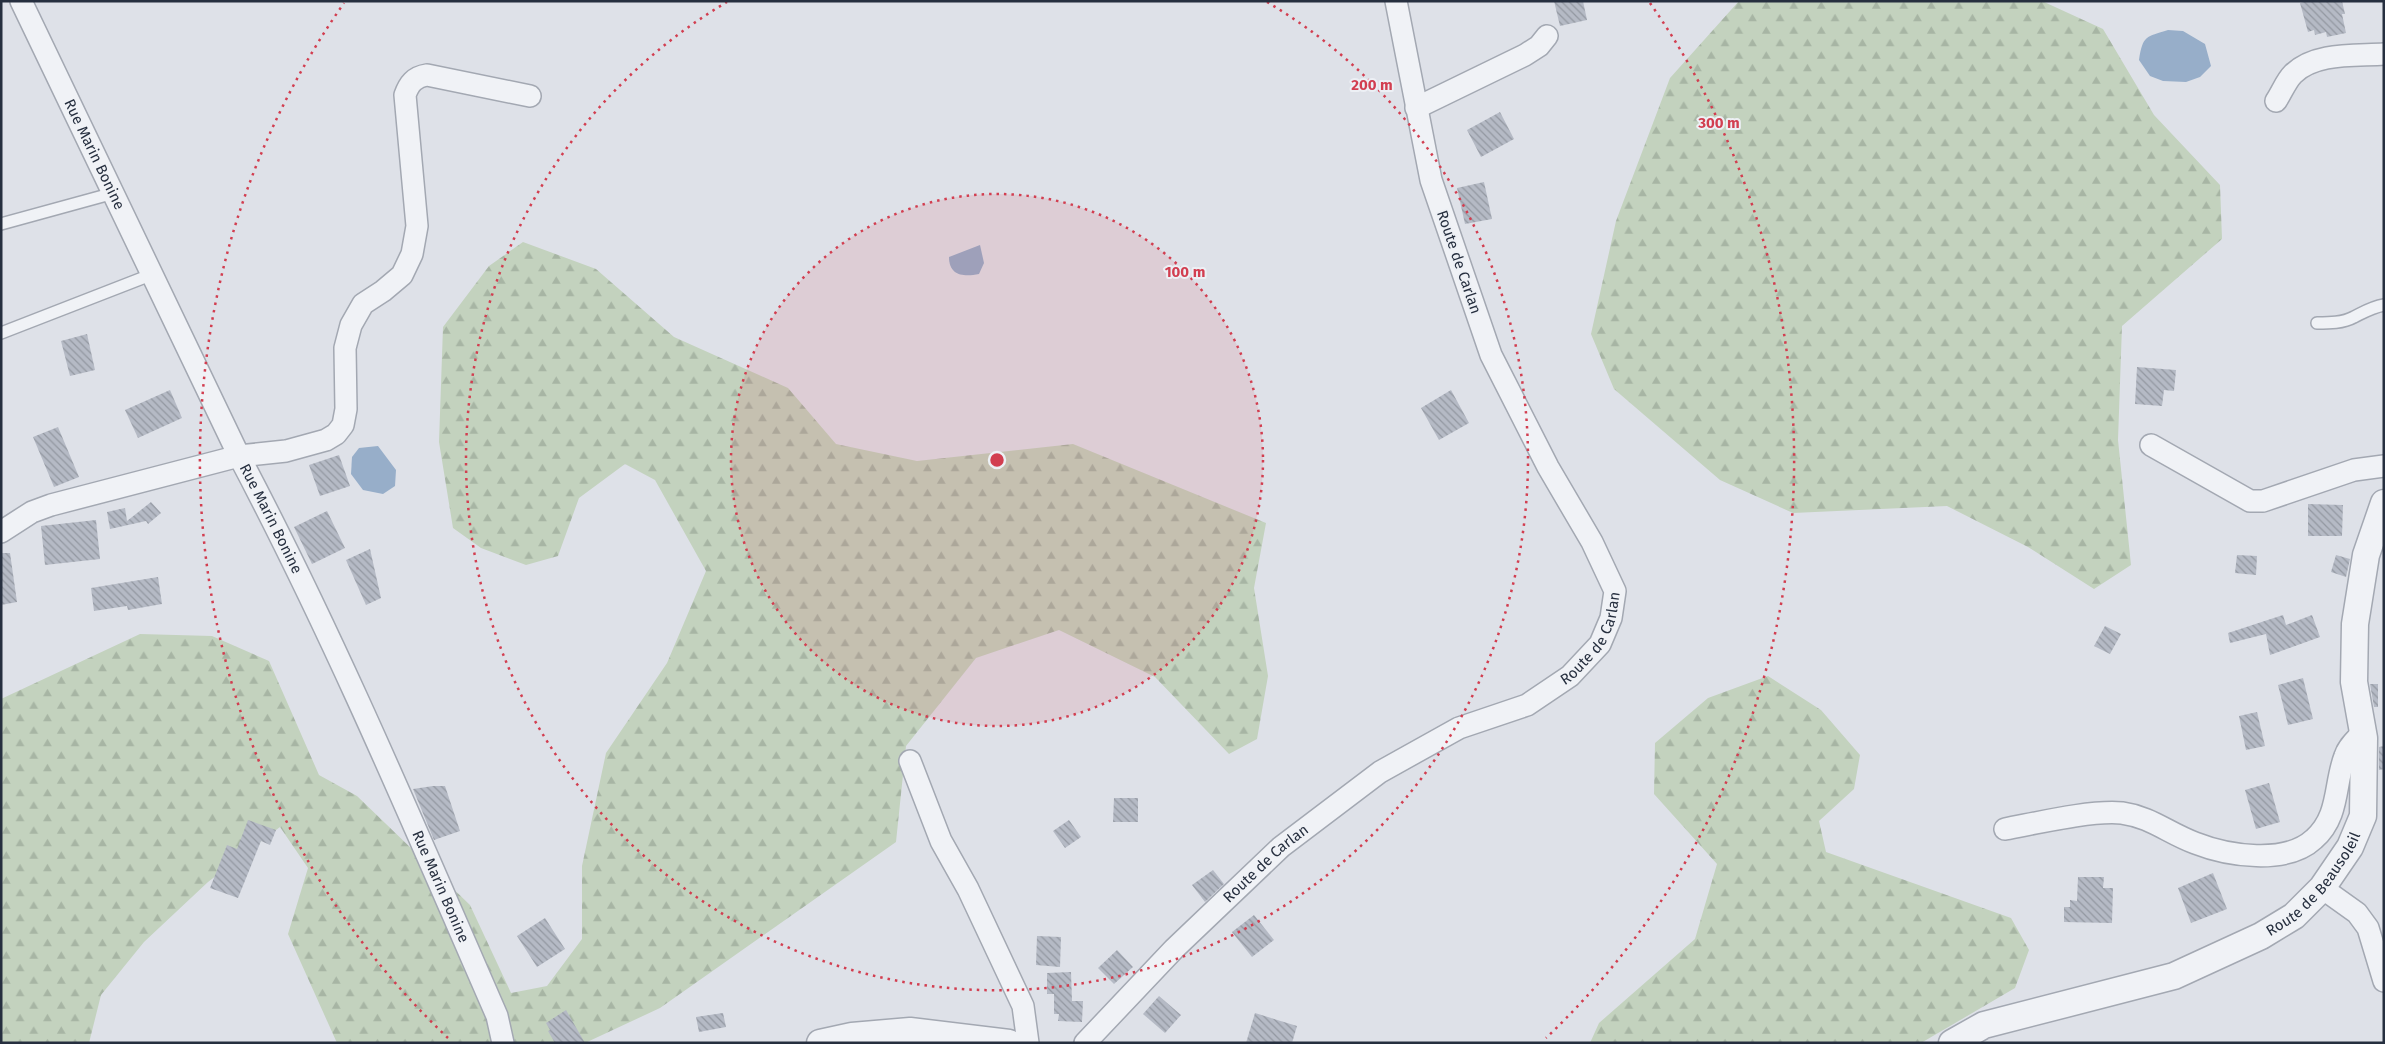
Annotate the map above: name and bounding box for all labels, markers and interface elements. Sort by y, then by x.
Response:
text: 200 m [1351,76,1393,94]
street label: Rue Marin Bonine [60,96,129,213]
text: 300 m [1697,114,1740,132]
street label: Route de Carlan [1433,208,1485,316]
text: 100 m [1165,263,1205,281]
centre of rings [988,451,1006,469]
street label: Rue Marin Bonine [236,461,306,577]
street label: Route de Carlan [1557,590,1624,689]
street label: Route de Carlan [1219,821,1312,906]
street label: Rue Marin Bonine [408,828,473,945]
street label: Route de Beausoleil [2263,829,2364,940]

